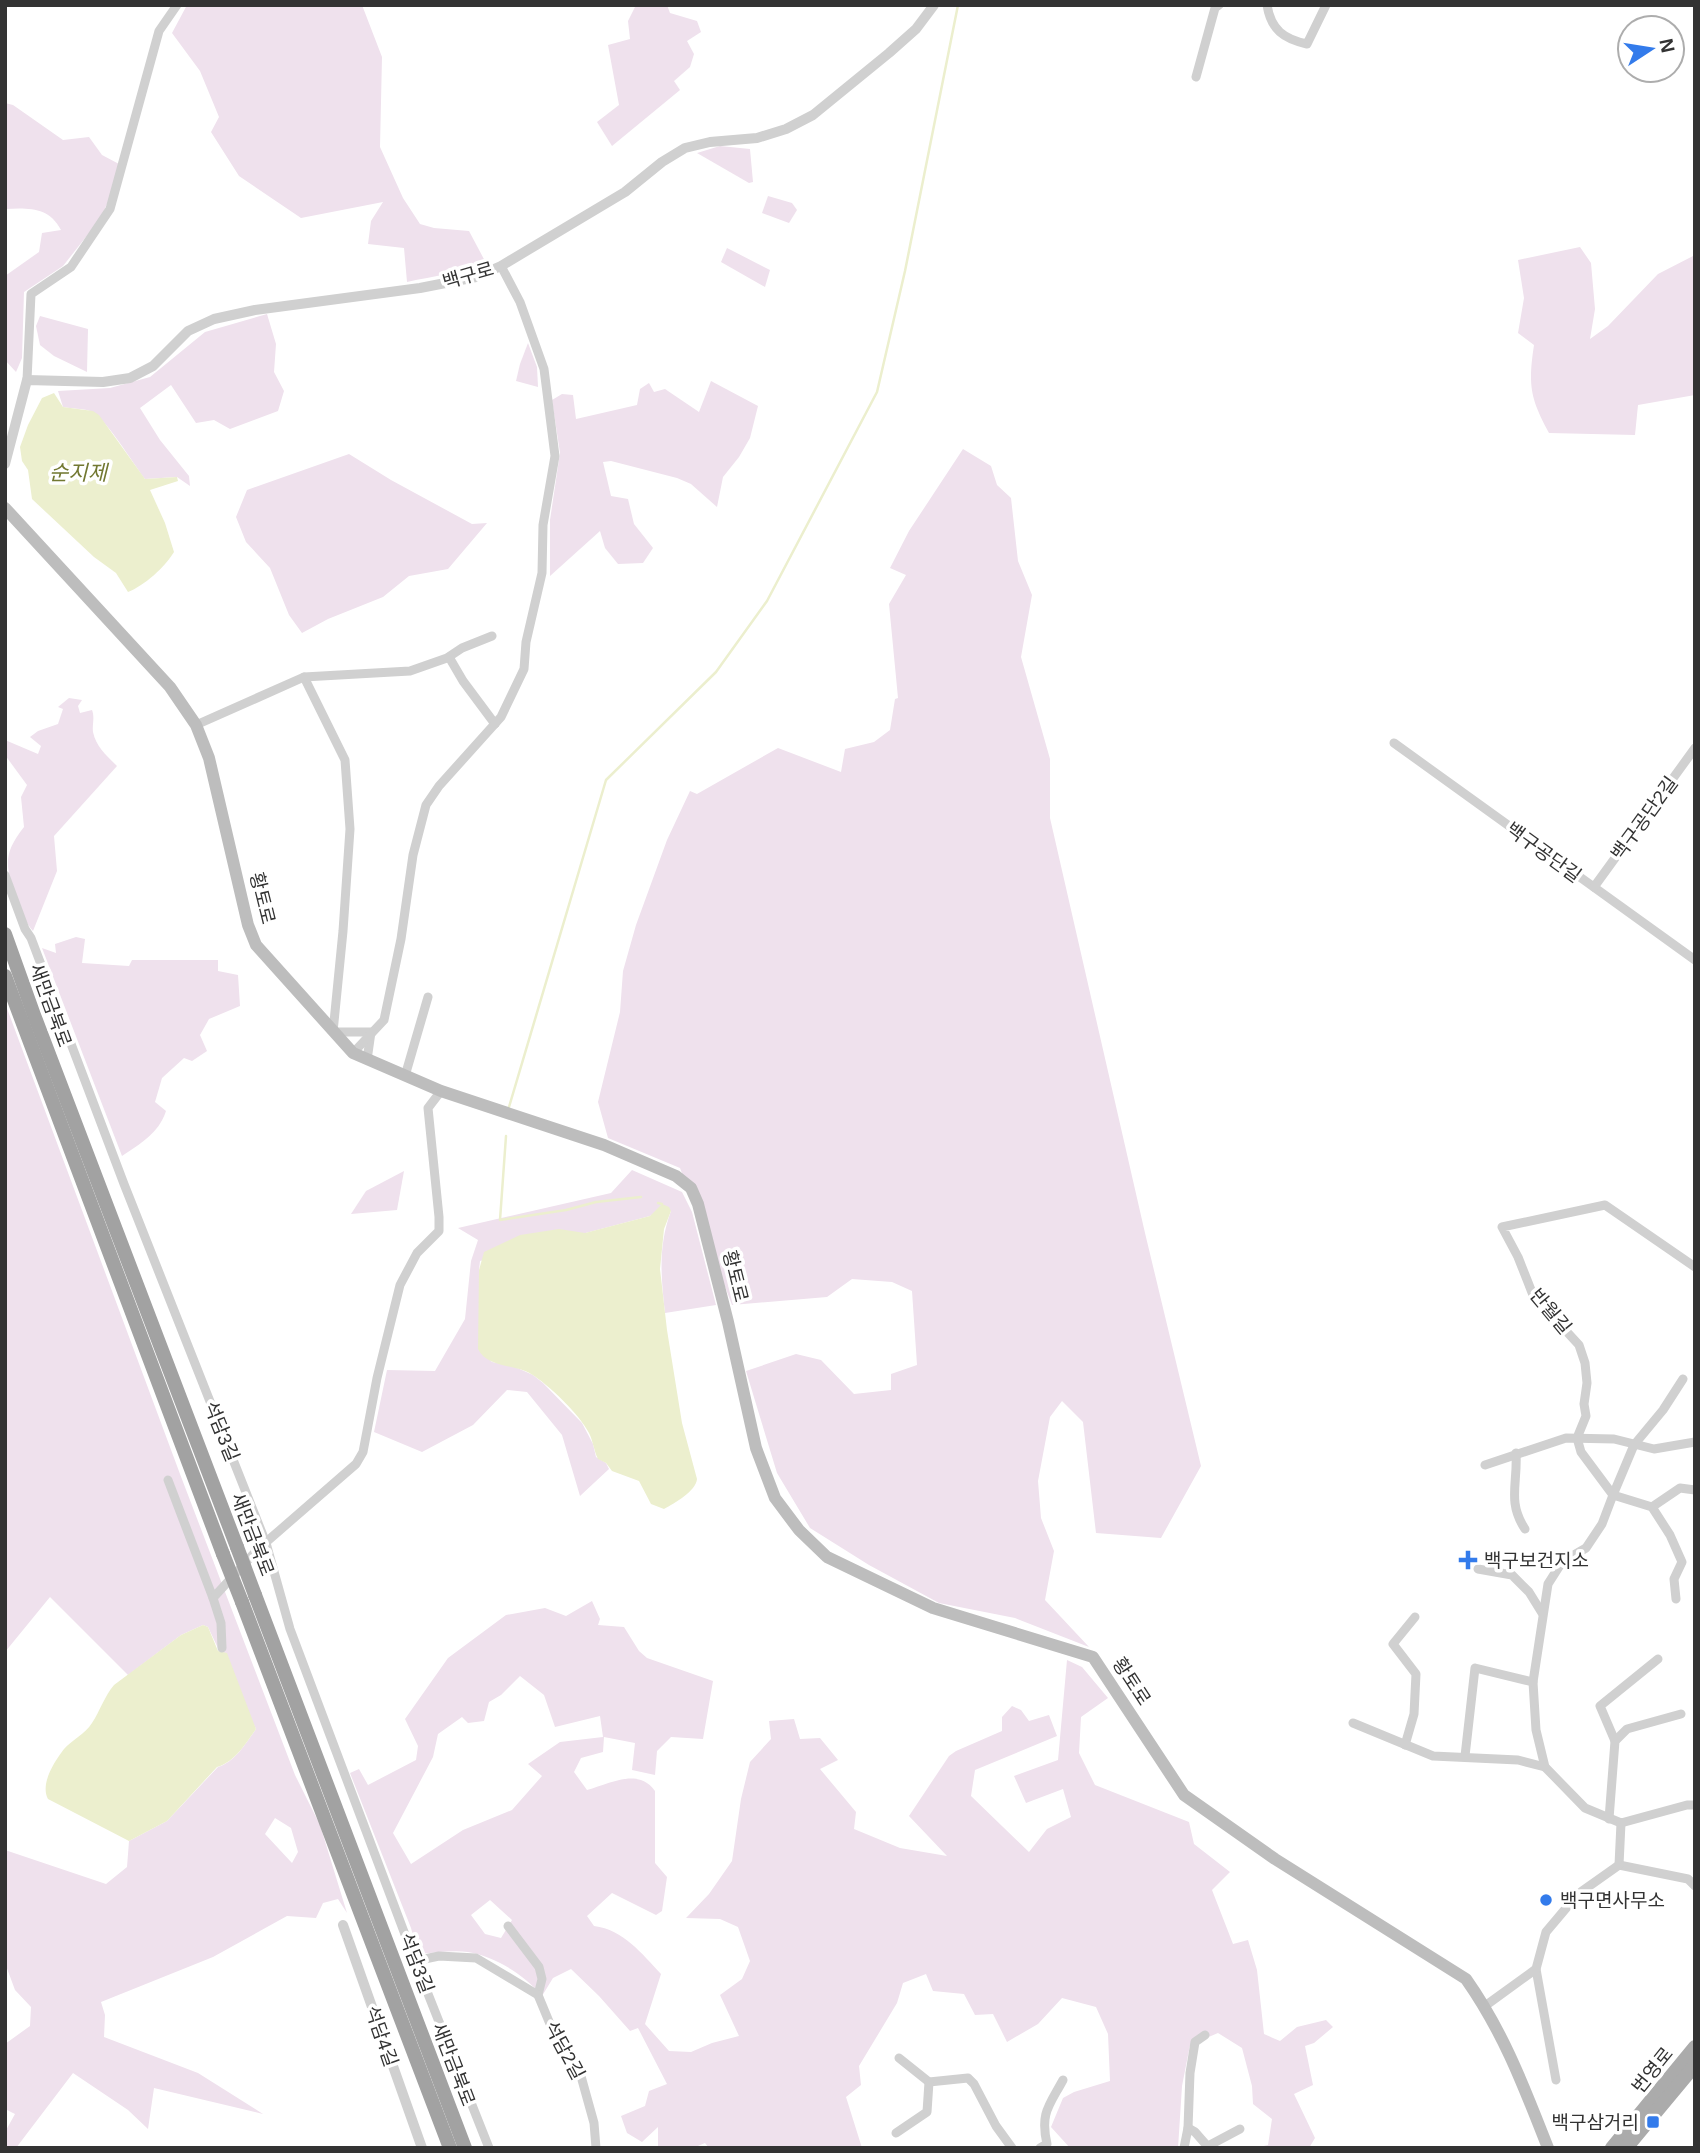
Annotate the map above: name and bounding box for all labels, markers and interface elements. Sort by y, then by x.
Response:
north arrow [1616,14,1686,84]
text: N [1655,37,1679,54]
street label: 백구로 [440,258,496,293]
water label: 순지제 [49,461,110,484]
street label: 백구공단2길 [1607,772,1682,864]
street label: 백구공단길 [1502,818,1585,887]
street label: 황토로 [246,870,279,926]
street label: 새만금북로 [26,961,75,1050]
street label: 황토로 [719,1248,752,1304]
street label: 반월길 [1526,1284,1576,1338]
street label: 석담3길 [200,1398,243,1464]
street label: 새만금북로 [227,1490,278,1579]
marker: 백구보건지소 [1458,1550,1478,1570]
place label: 백구보건지소 [1484,1550,1589,1571]
street label: 황토로 [1108,1654,1155,1709]
place label: 백구면사무소 [1560,1890,1665,1911]
marker: 백구면사무소 [1538,1892,1554,1908]
street label: 석담3길 [395,1930,438,1996]
street label: 석담4길 [361,2003,402,2069]
street label: 석담2길 [540,2017,589,2083]
street label: 새만금북로 [428,2020,479,2109]
street label: 번영로 [1628,2043,1677,2097]
place label: 백구삼거리 [1552,2112,1639,2133]
marker: 백구삼거리 [1645,2114,1661,2130]

